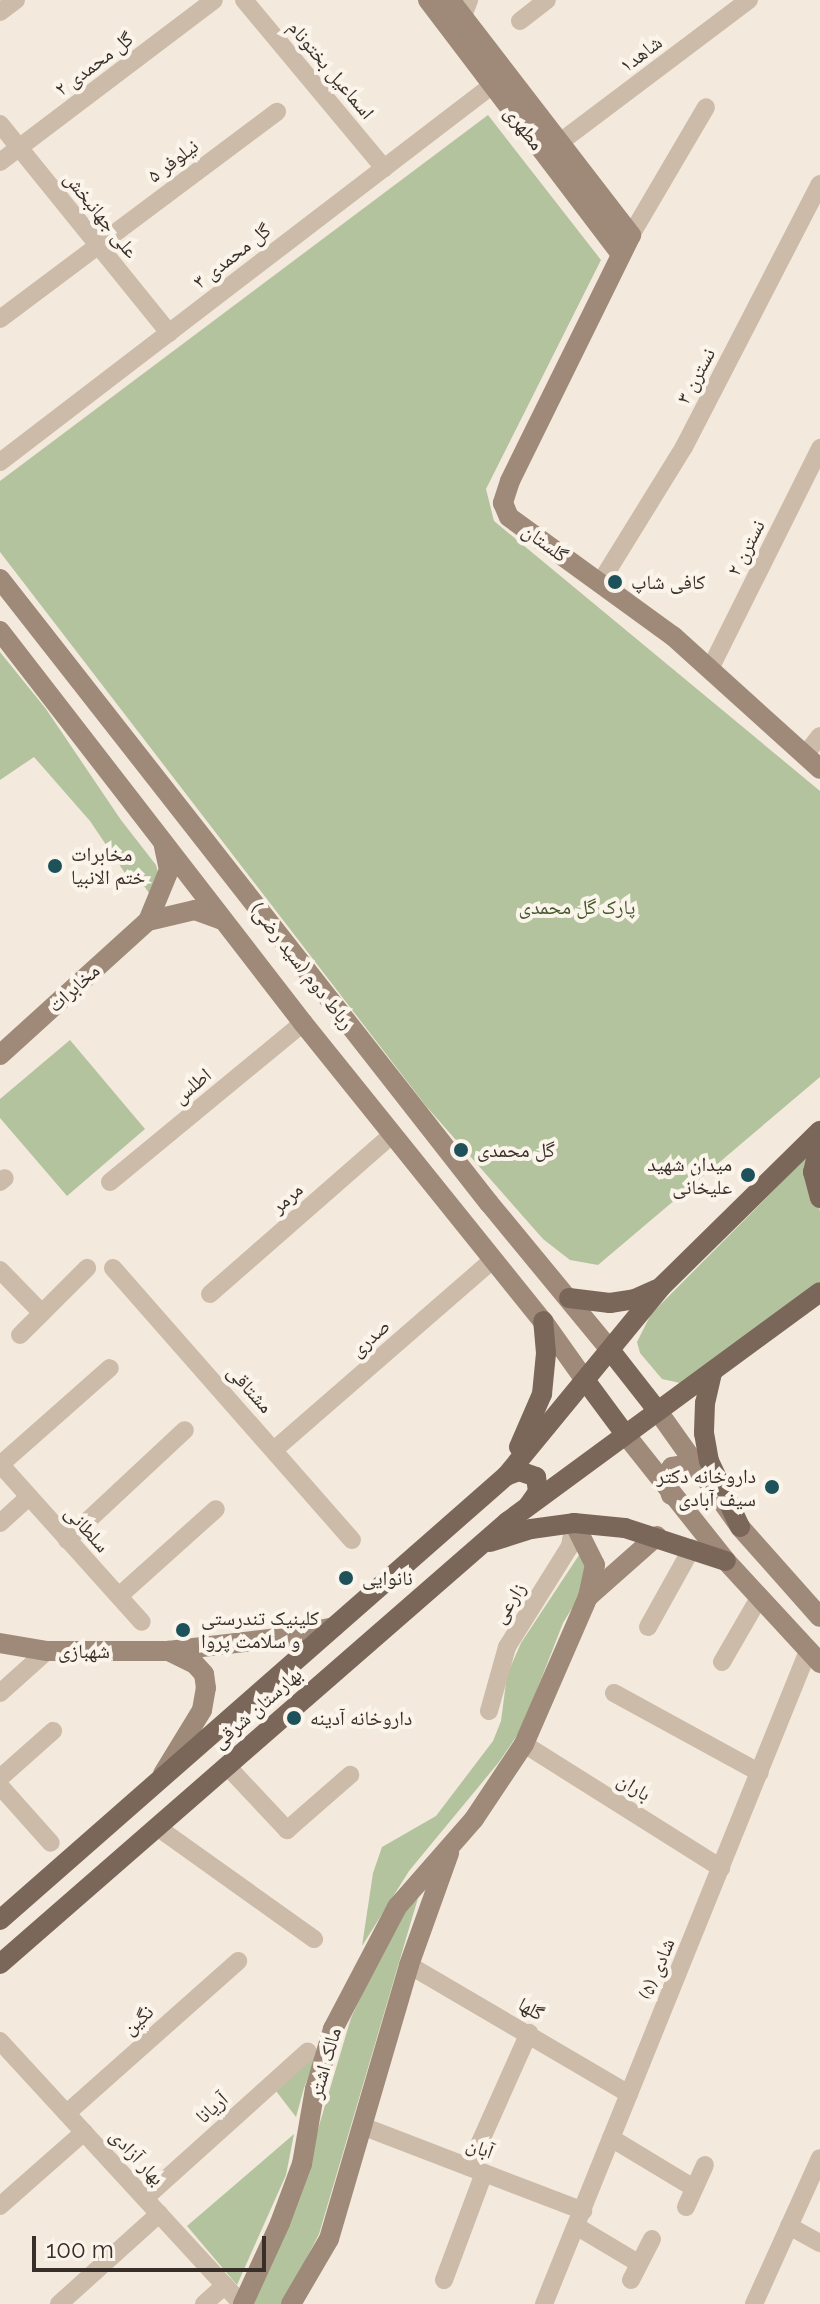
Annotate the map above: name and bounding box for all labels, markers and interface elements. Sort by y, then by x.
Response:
street label: اسماعیل بختونام [283,16,379,124]
street label: گل محمدی ۲ [50,27,138,101]
street label: شاهد۱ [615,30,667,78]
street label: مطهری [499,101,549,155]
street label: نیلوفر ۵ [143,134,203,188]
street label: علی جهانبخش [59,167,143,263]
street label: گل محمدی ۳ [188,218,276,294]
street label: نسترن ۳ [671,344,721,408]
street label: نسترن ۲ [722,516,770,580]
street label: گلستان [518,518,572,568]
place label: کافی شاپ [631,570,705,594]
marker: کافی شاپ [606,573,624,591]
place label: مخابرات ختم الانبیا [71,842,145,889]
marker: مخابرات ختم الانبیا [46,857,64,875]
park label: پارک گل محمدی [519,895,635,919]
street label: رباط دوم (سید رضی) [245,898,359,1034]
street label: مخابرات [43,959,105,1017]
street label: اطلس [168,1063,216,1109]
place label: گل محمدی [477,1138,555,1162]
marker: گل محمدی [452,1141,470,1159]
place label: میدان شهید علیخانی [647,1152,732,1199]
marker: میدان شهید علیخانی [739,1166,757,1184]
street label: مرمر [266,1178,308,1218]
street label: صدری [345,1314,395,1362]
street label: مشتاقی [222,1360,278,1418]
place label: داروخانه دکتر سیف آبادی [657,1464,756,1511]
marker: داروخانه دکتر سیف آبادی [763,1478,781,1496]
street label: سلطانی [60,1501,114,1557]
place label: نانوایی [362,1566,413,1590]
marker: نانوایی [337,1569,355,1587]
street label: زارعی [487,1578,531,1628]
place label: کلینیک تندرستی و سلامت پروا [201,1606,319,1653]
marker: کلینیک تندرستی و سلامت پروا [172,1619,194,1641]
street label: شهبازی [58,1639,110,1663]
street label: بهارستان شرقی [207,1662,307,1754]
place label: داروخانه آدینه [310,1706,412,1730]
marker: داروخانه آدینه [285,1709,303,1727]
street label: باران [613,1768,655,1806]
street label: شادی (۵) [634,1935,680,2003]
street label: گلها [514,1992,548,2026]
street label: نگین [117,2000,159,2040]
street label: مالک اشتر [304,2025,346,2101]
street label: آریانا [191,2087,233,2129]
street label: بهار آزادی [105,2124,169,2190]
street label: آبان [463,2132,497,2164]
scale bar [36,2220,270,2270]
text: 100 m [46,2235,114,2264]

